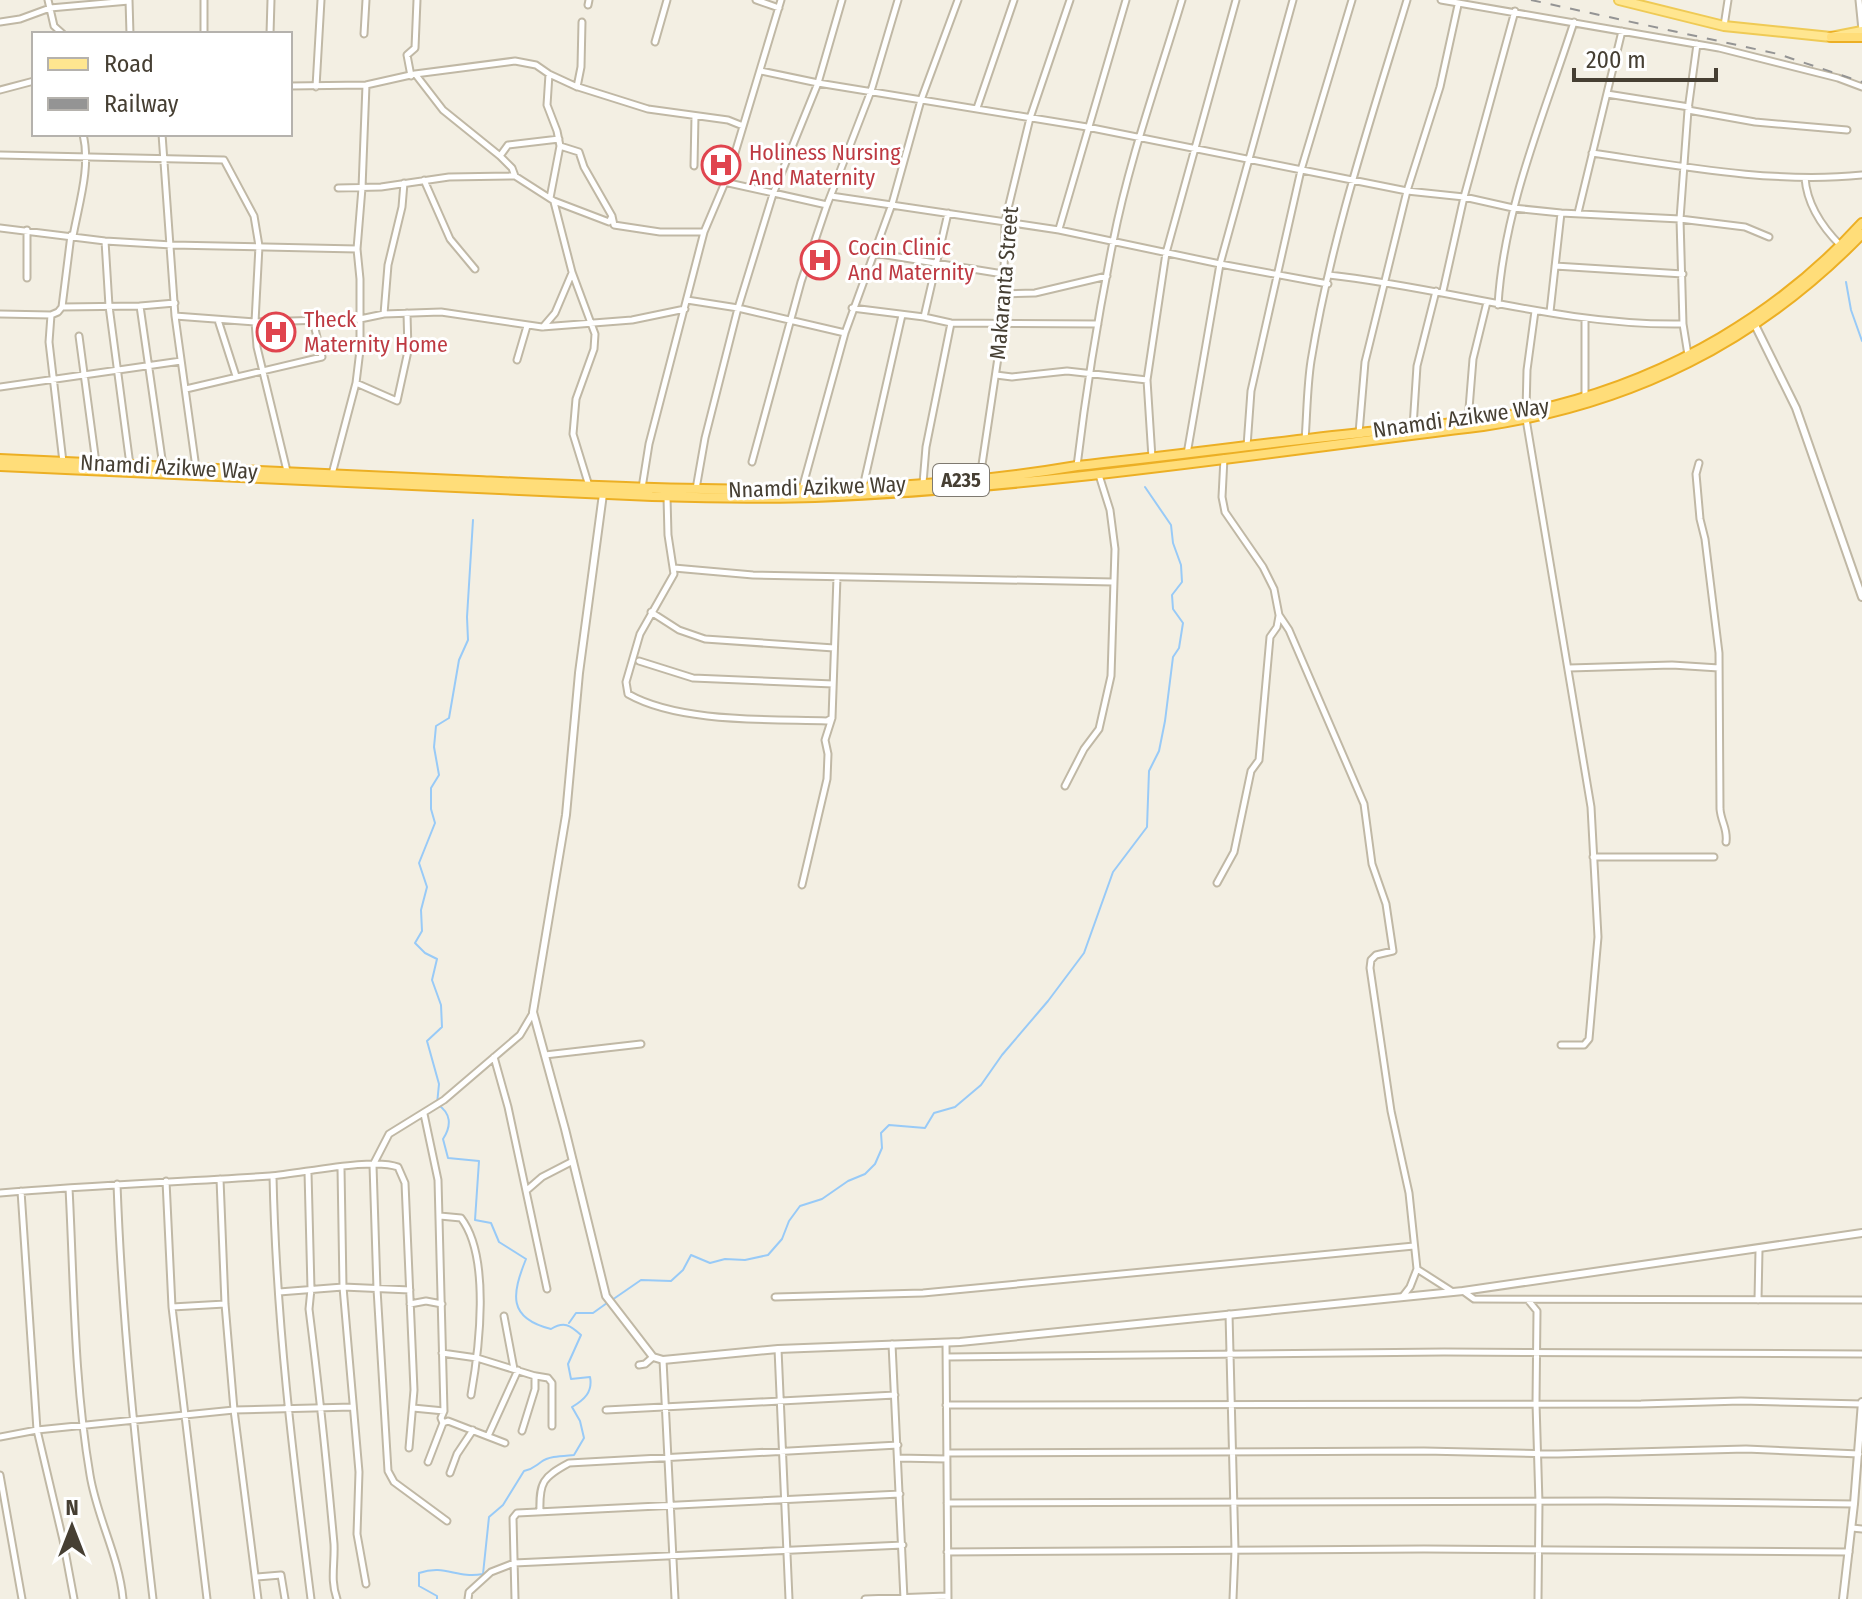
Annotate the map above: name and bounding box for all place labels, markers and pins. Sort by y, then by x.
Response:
place label: Holiness Nursing And Maternity [749,139,901,191]
hospital icon: Holiness Nursing And Maternity [700,144,742,186]
place label: Cocin Clinic And Maternity [848,234,974,286]
hospital icon: Cocin Clinic And Maternity [799,239,841,281]
place label: Theck Maternity Home [304,306,448,358]
hospital icon: Theck Maternity Home [255,311,297,353]

